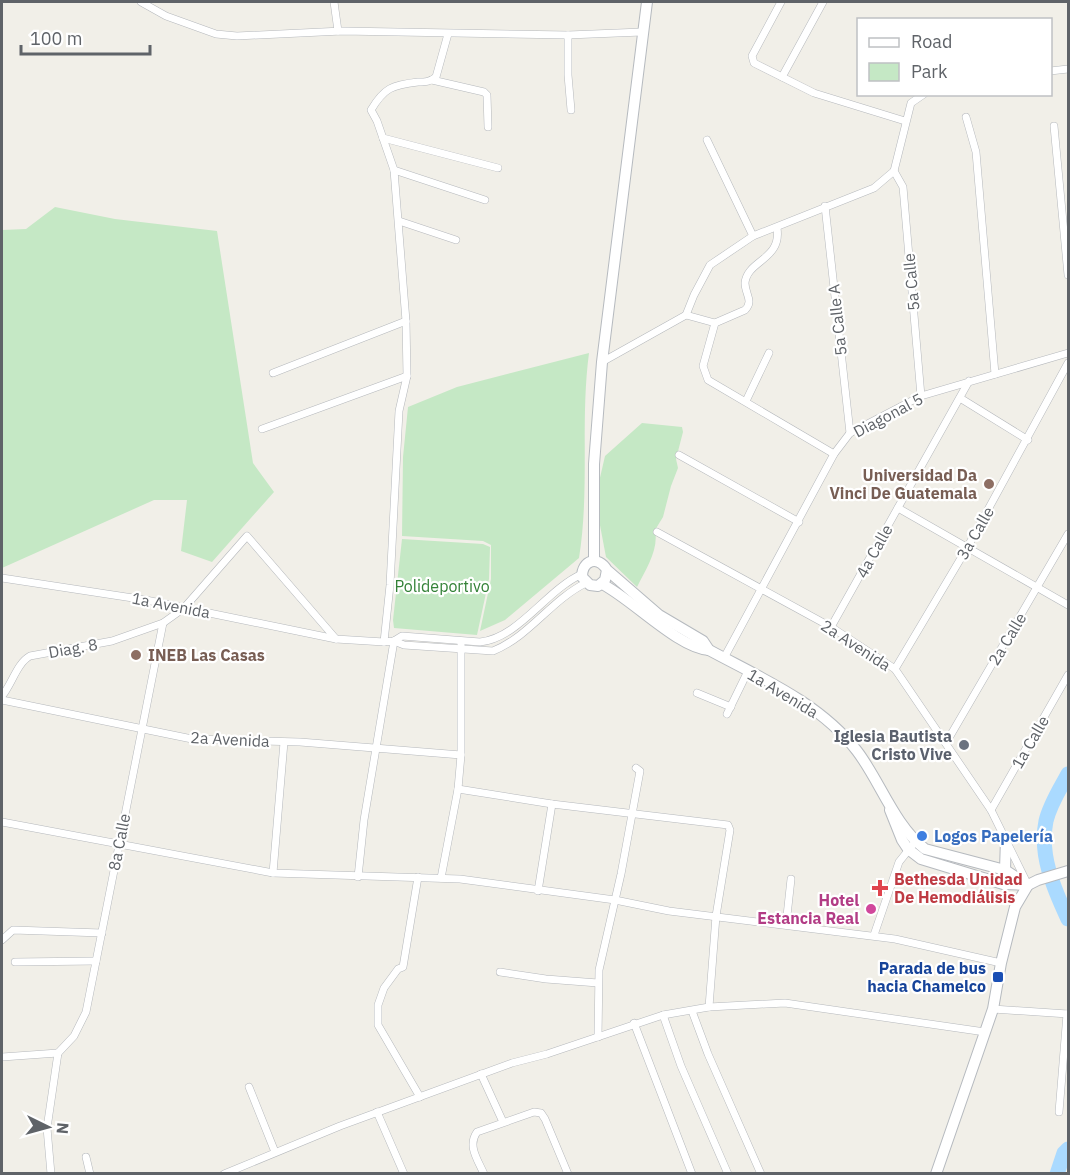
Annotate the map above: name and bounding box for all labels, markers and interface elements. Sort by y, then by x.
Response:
scale bar [21,18,150,56]
legend [857,18,1052,96]
text: 100 m [30,27,82,50]
text: Road [911,30,952,53]
text: Park [911,60,948,83]
street label: 5a Calle [899,252,923,312]
street label: 5a Calle A [823,283,851,357]
street label: Diagonal 5 [850,388,926,442]
place label: Universidad Da Vinci De Guatemala [829,465,977,503]
marker: Universidad Da Vinci De Guatemala [982,477,996,491]
street label: 3a Calle [952,503,998,563]
street label: 4a Calle [851,521,897,581]
park label: Polideportivo [394,576,490,596]
street label: 1a Avenida [130,588,212,622]
street label: 2a Calle [984,609,1031,669]
street label: 2a Avenida [817,615,895,675]
street label: Diag. 8 [47,634,99,662]
place label: INEB Las Casas [148,645,265,665]
marker: INEB Las Casas [129,648,143,662]
street label: 1a Avenida [744,664,823,722]
street label: 1a Calle [1007,712,1053,772]
place label: Iglesia Bautista Cristo Vive [834,726,952,764]
street label: 2a Avenida [190,727,271,751]
marker: Iglesia Bautista Cristo Vive [957,738,971,752]
street label: 8a Calle [104,812,134,872]
place label: Logos Papelería [934,826,1053,846]
marker: Logos Papelería [915,829,929,843]
place label: Bethesda Unidad De Hemodiálisis [894,869,1023,907]
marker: Bethesda Unidad De Hemodiálisis [871,879,889,897]
place label: Hotel Estancia Real [757,890,859,928]
marker: Hotel Estancia Real [864,902,878,916]
place label: Parada de bus hacia Chamelco [867,958,986,996]
marker: Parada de bus hacia Chamelco [991,970,1005,984]
north arrow [18,1097,78,1157]
text: N [52,1122,73,1135]

